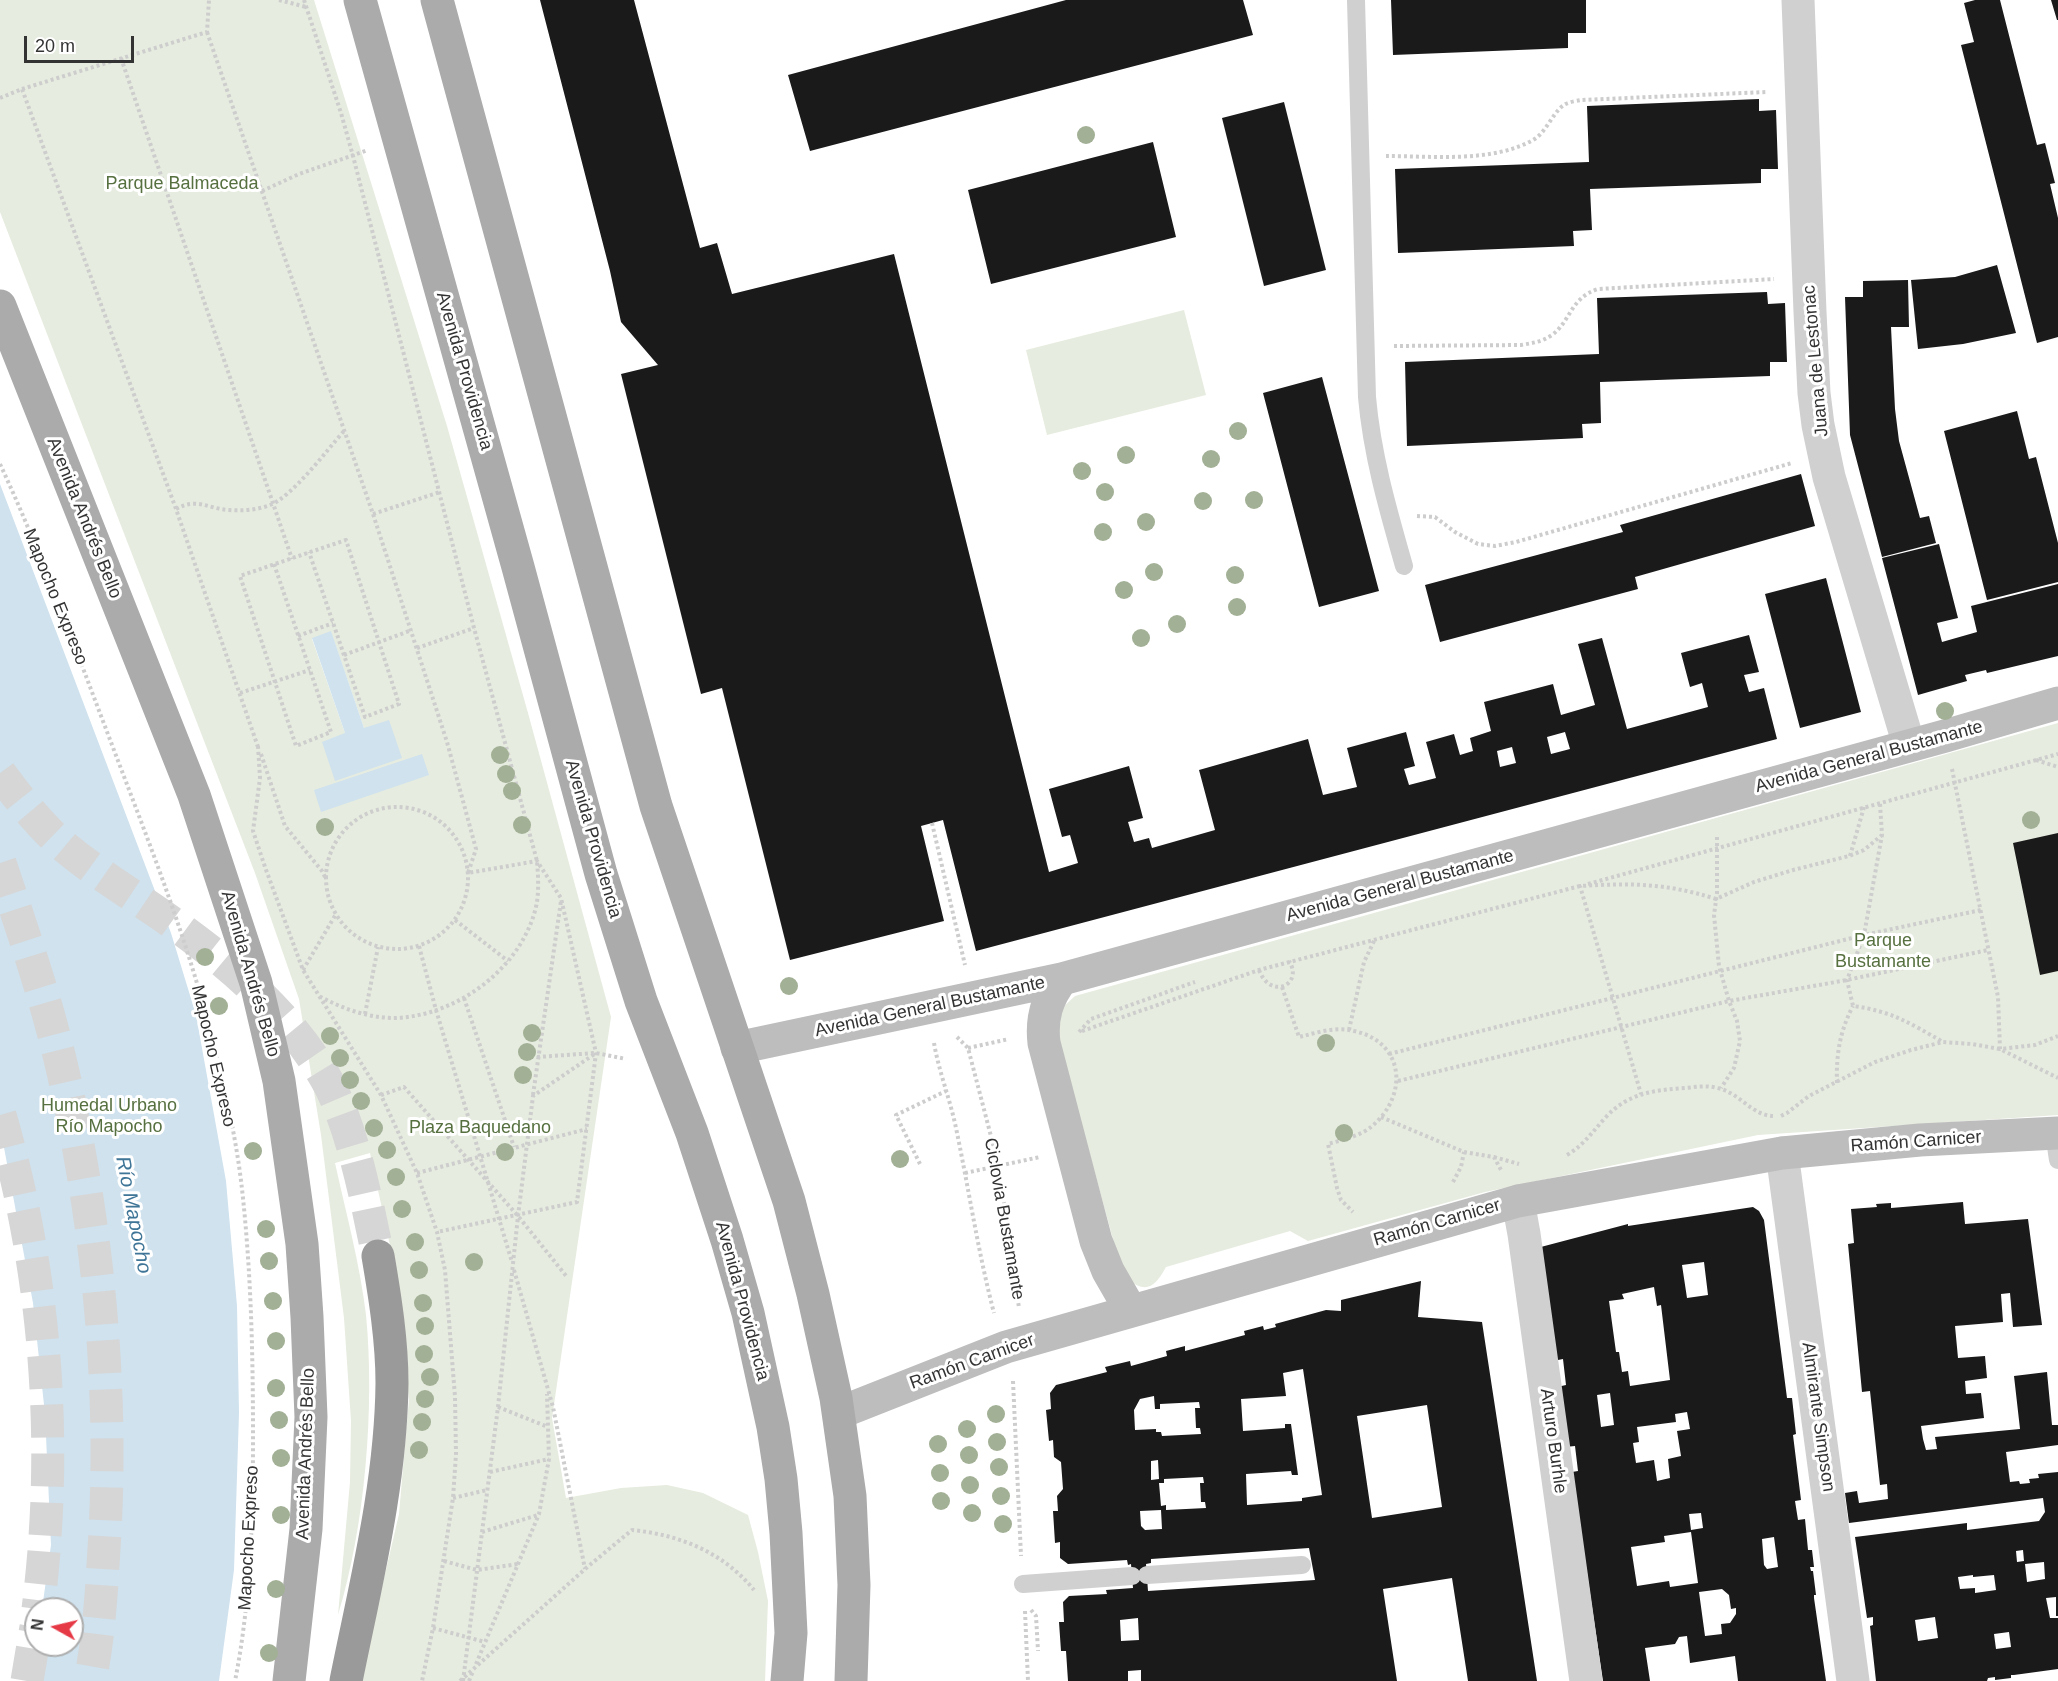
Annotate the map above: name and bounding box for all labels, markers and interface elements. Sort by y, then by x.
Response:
scale bar [27,24,136,62]
text: 20 m [35,36,75,56]
park label: Parque Balmaceda [105,173,259,195]
street label: Juana de Lestonac [1799,284,1833,438]
street label: Avenida Providencia [431,289,497,453]
street label: Avenida Andrés Bello [42,434,126,602]
street label: Mapocho Expreso [18,526,92,668]
street label: Avenida General Bustamante [1753,716,1985,798]
street label: Avenida Providencia [560,757,626,921]
street label: Avenida General Bustamante [1284,845,1516,927]
street label: Avenida Andrés Bello [216,888,284,1060]
park label: Parque Bustamante [1835,930,1931,972]
street label: Avenida General Bustamante [813,972,1047,1042]
street label: Mapocho Expreso [186,983,240,1129]
park label: Humedal Urbano Río Mapocho [41,1095,177,1138]
park label: Plaza Baquedano [409,1117,551,1139]
street label: Ramón Carnicer [1850,1127,1982,1157]
street label: Ciclovia Bustamante [979,1136,1029,1302]
water label: Río Mapocho [110,1154,156,1276]
street label: Ramón Carnicer [1371,1195,1503,1251]
street label: Avenida Providencia [710,1219,774,1383]
street label: Ramón Carnicer [907,1329,1037,1395]
street label: Almirante Simpson [1797,1341,1839,1493]
street label: Avenida Andrés Bello [292,1368,320,1540]
street label: Arturo Burhle [1535,1387,1571,1495]
street label: Mapocho Expreso [234,1465,264,1611]
north arrow [24,1597,84,1657]
text: N [28,1618,47,1632]

